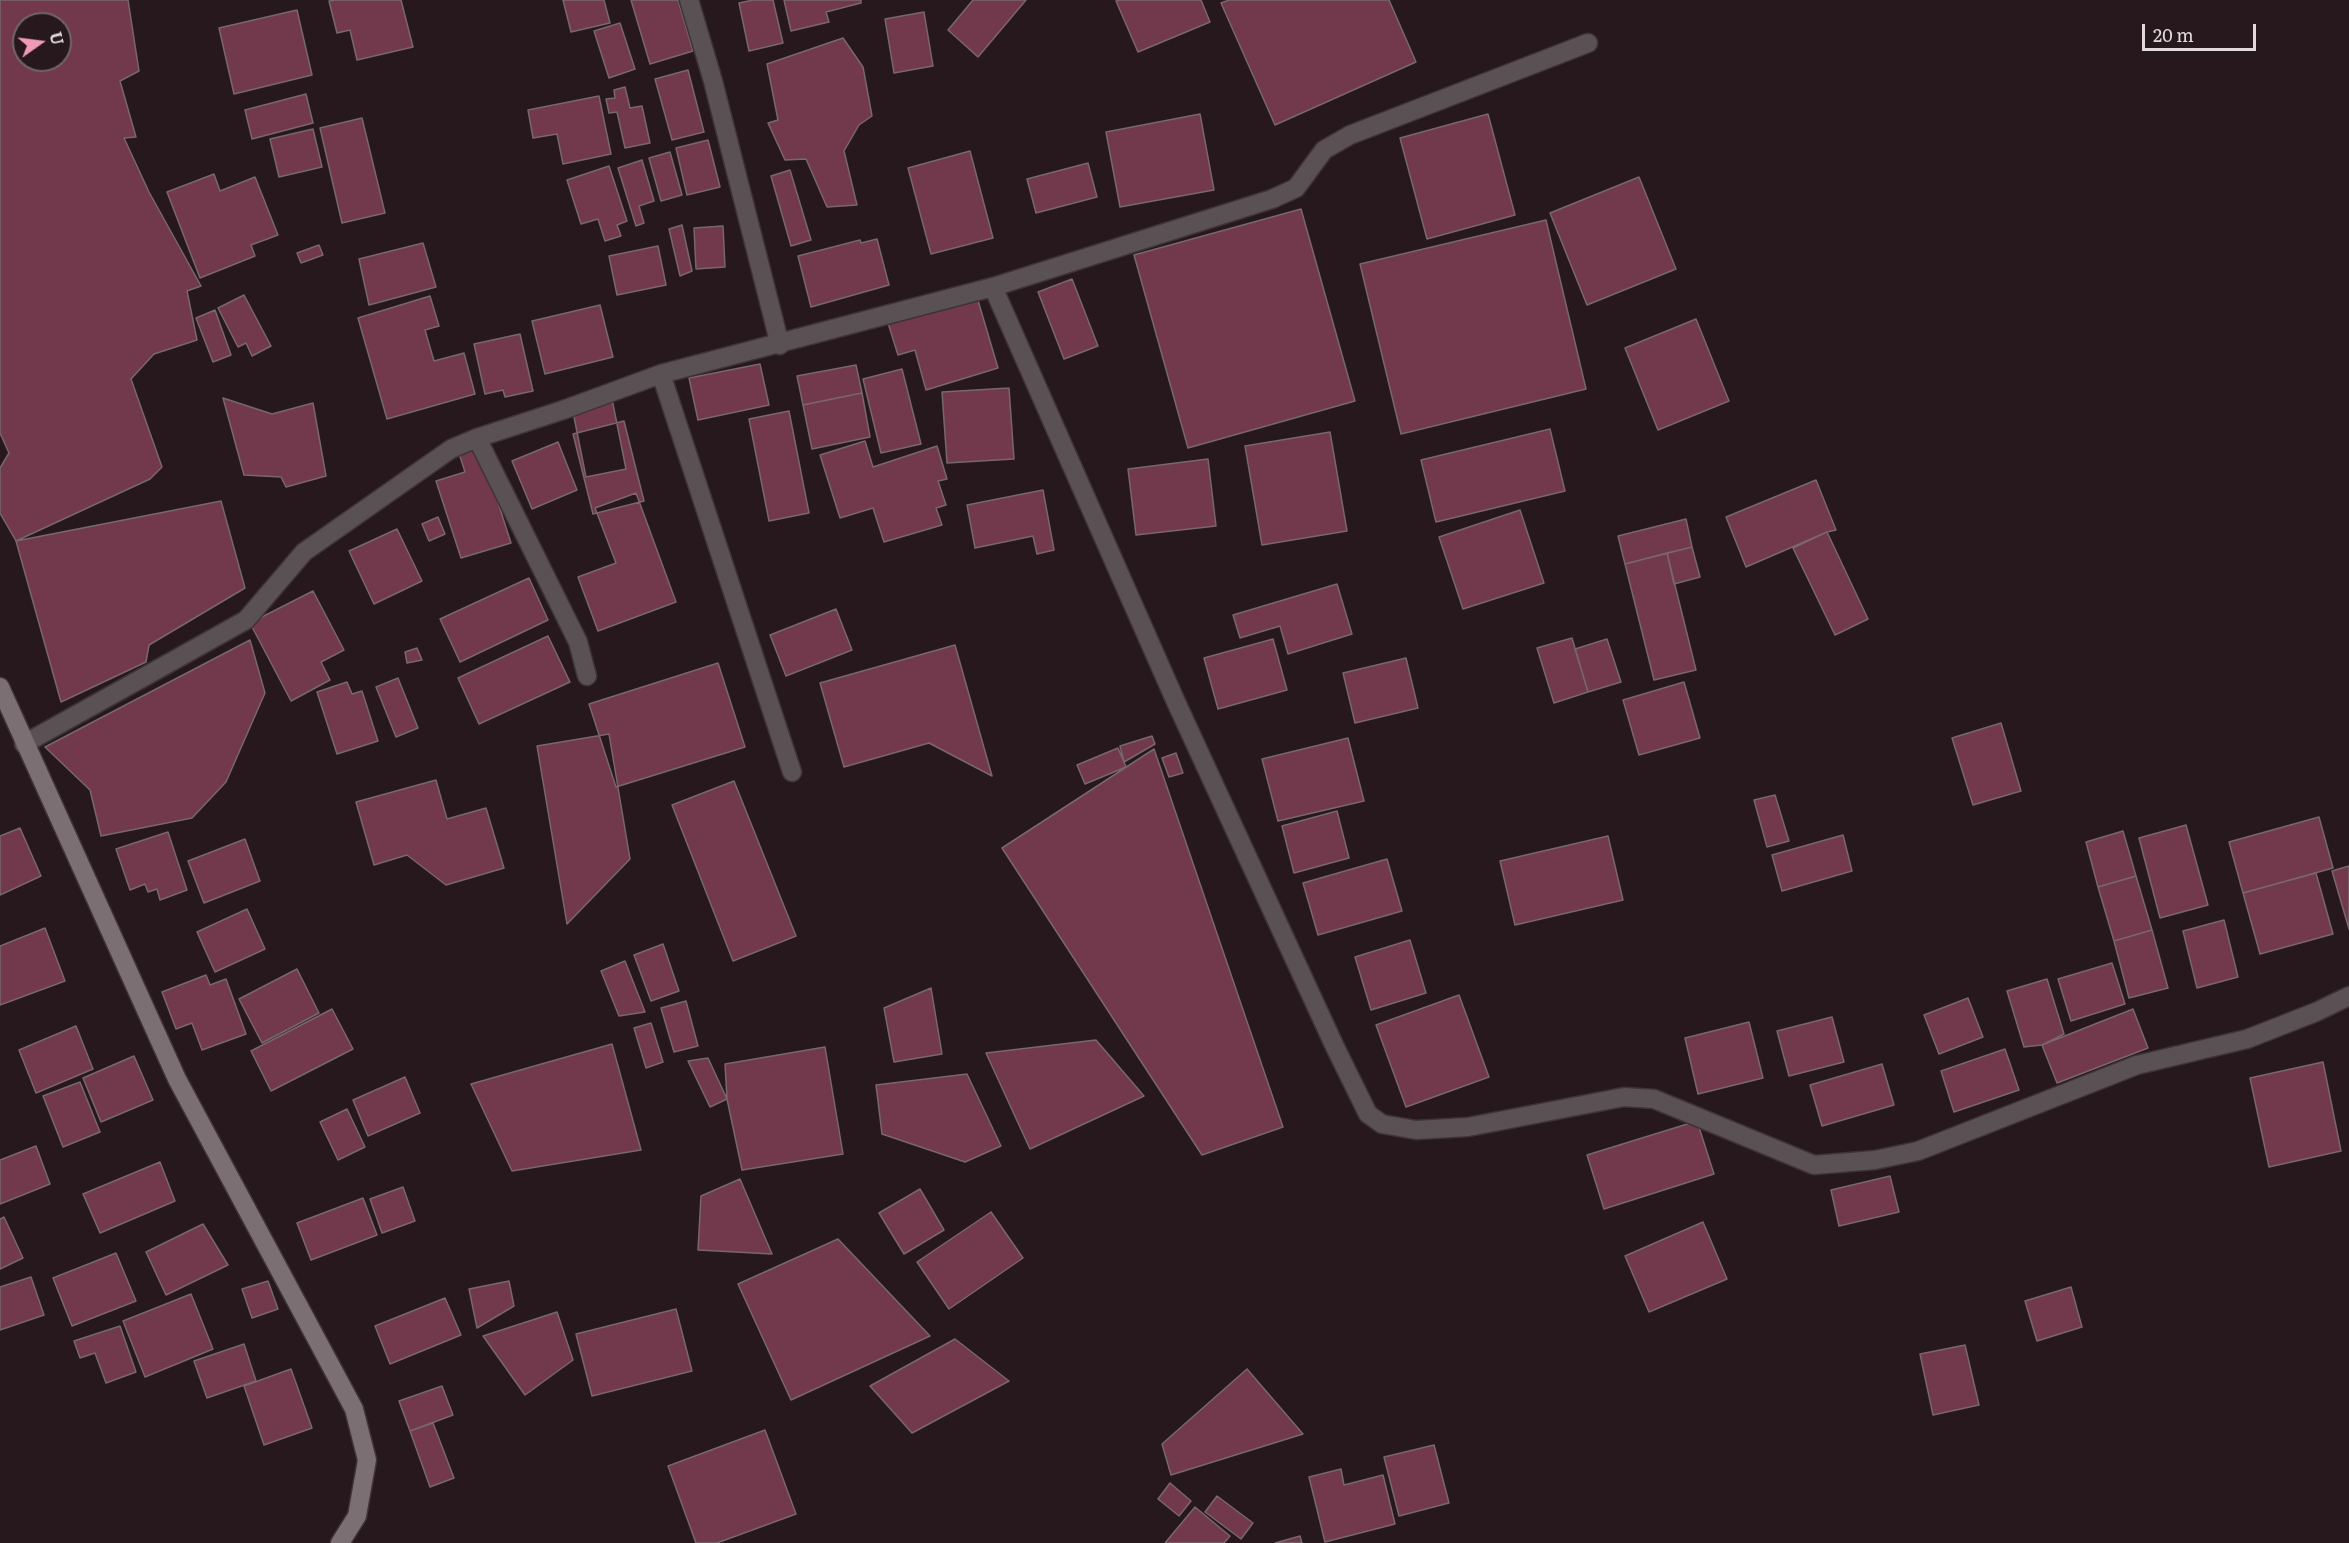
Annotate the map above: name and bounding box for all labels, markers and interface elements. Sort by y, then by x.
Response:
north arrow [12,12,72,72]
scale bar [2145,12,2259,50]
text: 20 m [2153,21,2194,48]
text: U [44,29,71,47]

